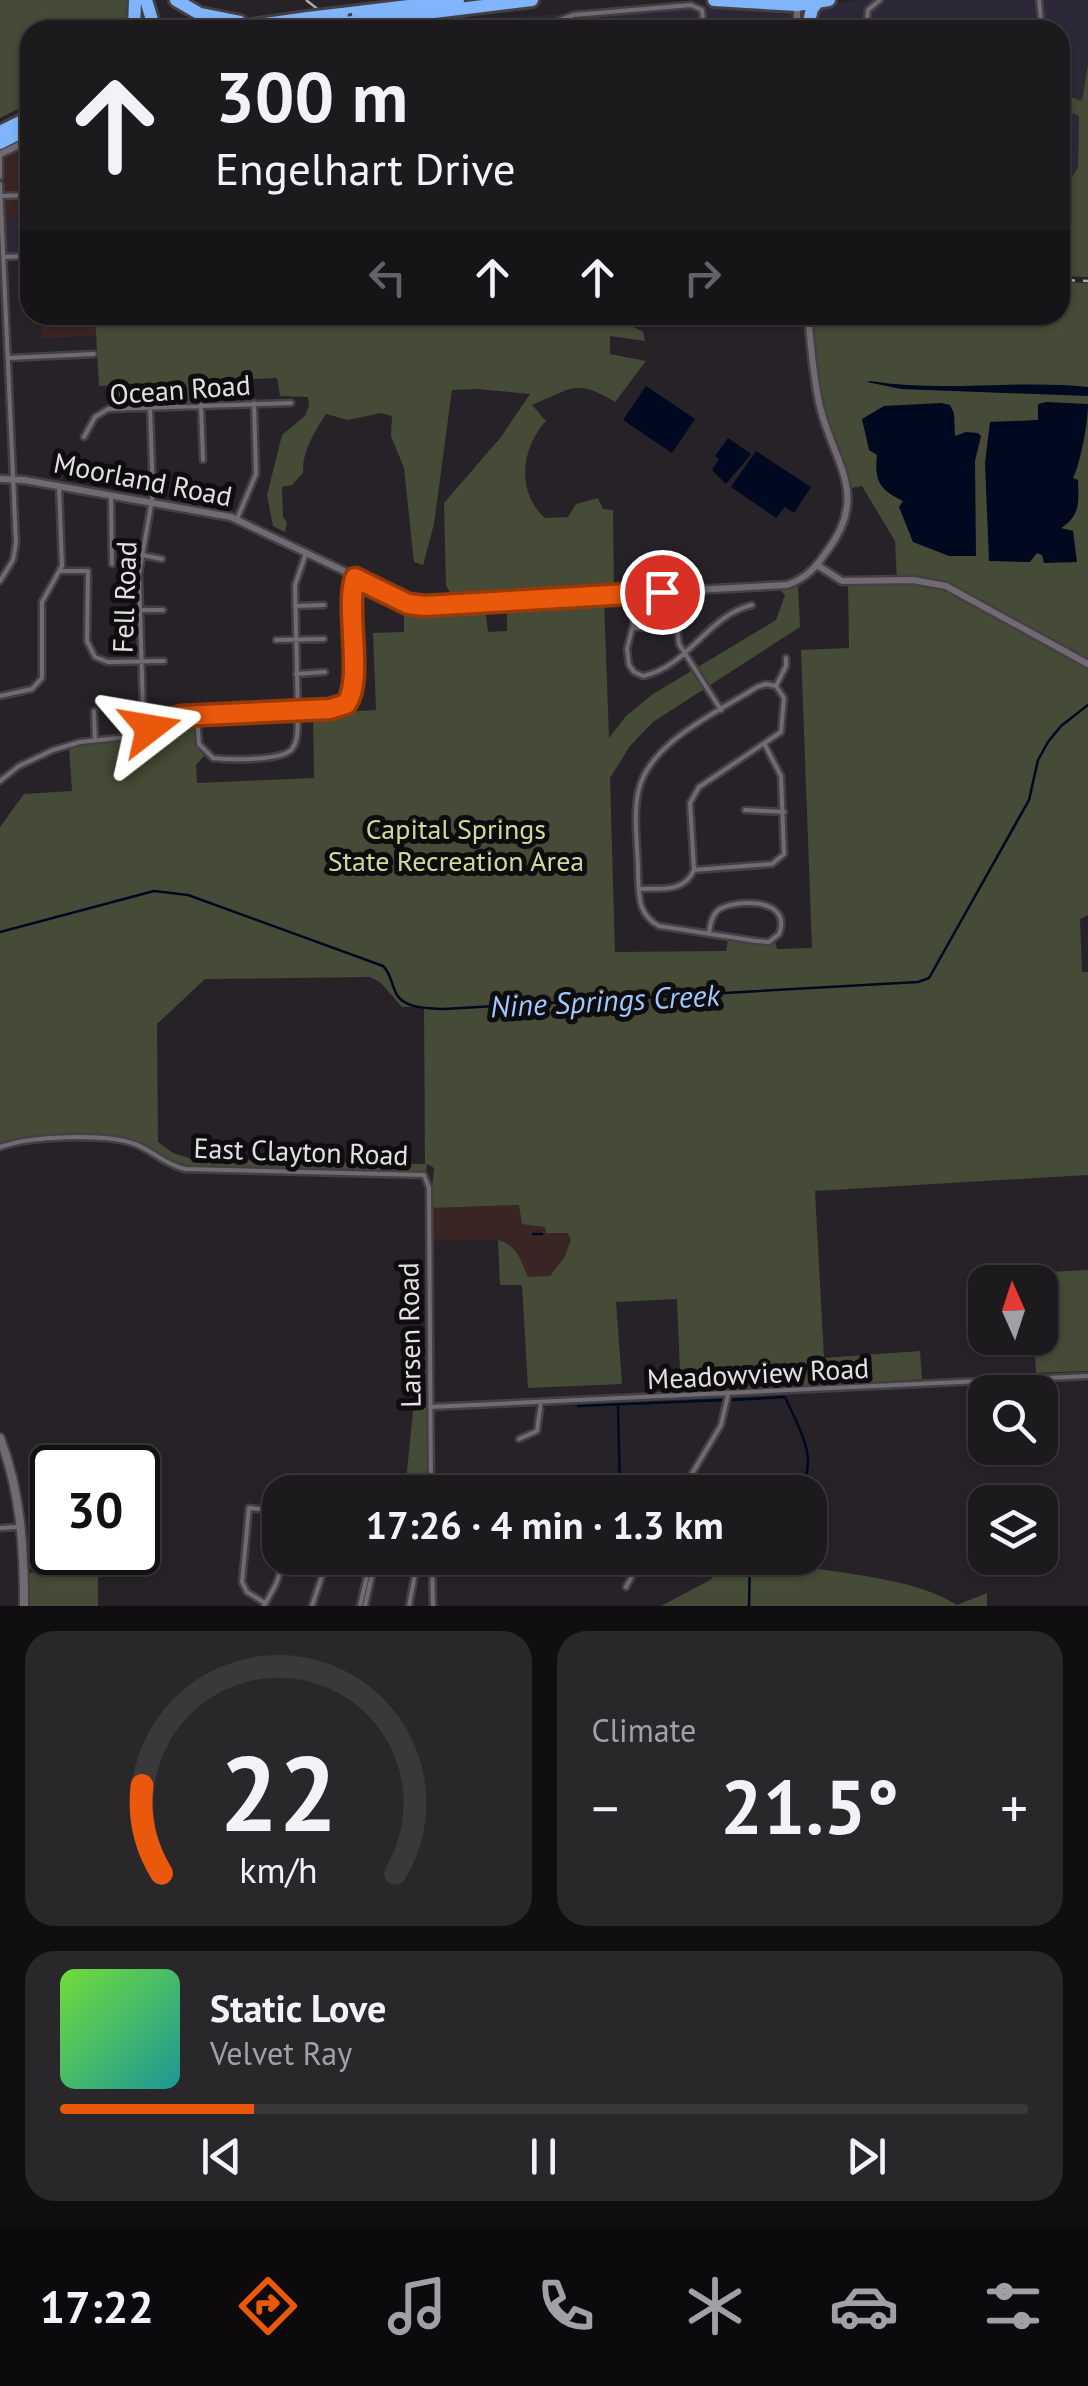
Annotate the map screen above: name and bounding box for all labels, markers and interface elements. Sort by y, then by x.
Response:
text: 300 m [215,51,408,141]
icon: ahead [50,60,180,190]
text: Engelhart Drive [215,139,516,197]
icon: left [360,250,415,305]
icon: ahead [465,250,520,305]
icon: ahead [570,250,625,305]
icon: right [675,250,730,305]
street label: Ocean Road [108,366,252,412]
street label: Moorland Road [51,444,235,514]
street label: Fell Road [104,540,144,654]
pin [620,550,705,635]
icon: arrive [635,565,690,620]
position arrow [98,676,202,780]
park label: Capital Springs State Recreation Area [328,810,584,879]
water label: Nine Springs Creek [489,974,722,1025]
street label: East Clayton Road [193,1129,409,1173]
street label: Larsen Road [389,1262,429,1408]
north arrow [968,1265,1058,1355]
map controls [968,1265,1058,1575]
street label: Meadowview Road [646,1349,870,1397]
button: search [968,1375,1058,1465]
speed limit sign: 30 [30,1445,160,1575]
button: layers [968,1485,1058,1575]
text: 17:26 · 4 min · 1.3 km [365,1500,724,1549]
text: Climate [592,1709,696,1751]
text: 22 [219,1725,337,1860]
text: 21.5° [720,1758,899,1855]
text: − [592,1772,619,1843]
text: + [1000,1772,1028,1843]
text: km/h [239,1847,317,1893]
text: Static Love [210,1983,386,2032]
text: Velvet Ray [210,2032,352,2074]
icon: previous [194,2129,249,2184]
icon: pause [516,2129,571,2184]
icon: next [839,2129,894,2184]
icon: directions [233,2271,303,2341]
icon: music [382,2271,452,2341]
icon: phone [531,2271,601,2341]
icon: climate [680,2271,750,2341]
icon: car [829,2271,899,2341]
icon: filters [978,2271,1048,2341]
text: 17:22 [40,2277,154,2335]

